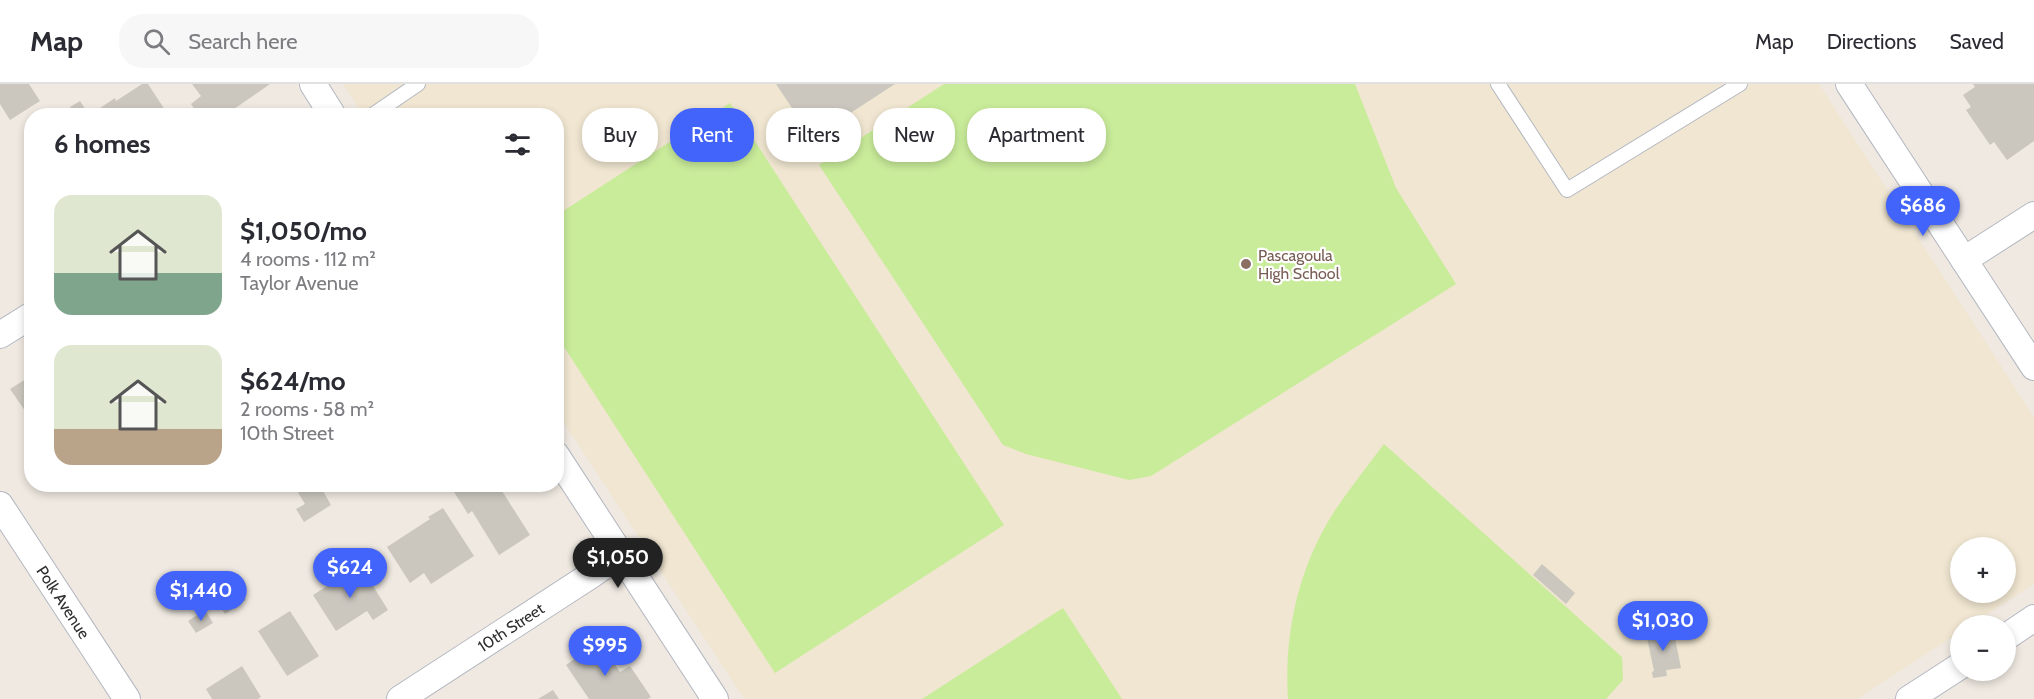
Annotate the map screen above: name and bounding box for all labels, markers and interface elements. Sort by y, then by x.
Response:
search box [119,14,539,68]
text: Map [30,24,83,58]
icon: search [140,25,173,58]
text: Search here [188,28,297,55]
text: Map [1755,29,1794,54]
text: Directions [1827,29,1916,54]
text: Saved [1949,29,2004,54]
chip: Buy [582,108,658,162]
chip: Rent [670,108,754,162]
chip: Filters [766,108,861,162]
chip: New [873,108,955,162]
chip: Apartment [967,108,1106,162]
text: 6 homes [54,128,151,160]
icon: filters [501,128,534,161]
pin: $686 [1887,186,1959,237]
text: $686 [1900,193,1946,217]
text: $1,050/mo [240,215,367,247]
icon: home [102,219,174,291]
place label: Pascagoula High School [1258,246,1340,283]
text: 4 rooms · 112 m² [240,247,376,271]
marker: Pascagoula High School [1239,257,1253,271]
text: Taylor Avenue [240,271,359,295]
text: $624/mo [240,365,346,397]
icon: home [102,369,174,441]
text: 2 rooms · 58 m² [240,397,374,421]
text: 10th Street [240,421,334,445]
map controls [1950,537,2016,681]
button: + [1950,537,2016,603]
pin: $1,050 [569,538,667,589]
text: $1,050 [587,545,649,569]
pin: $624 [314,548,386,599]
text: $624 [327,555,373,579]
street label: Polk Avenue [32,562,94,642]
pin: $1,440 [152,571,250,622]
text: $1,440 [170,578,232,602]
street label: 10th Street [474,599,548,656]
pin: $1,030 [1614,601,1712,652]
text: $1,030 [1632,608,1694,632]
button: − [1950,615,2016,681]
pin: $995 [569,626,641,677]
text: $995 [583,633,627,657]

